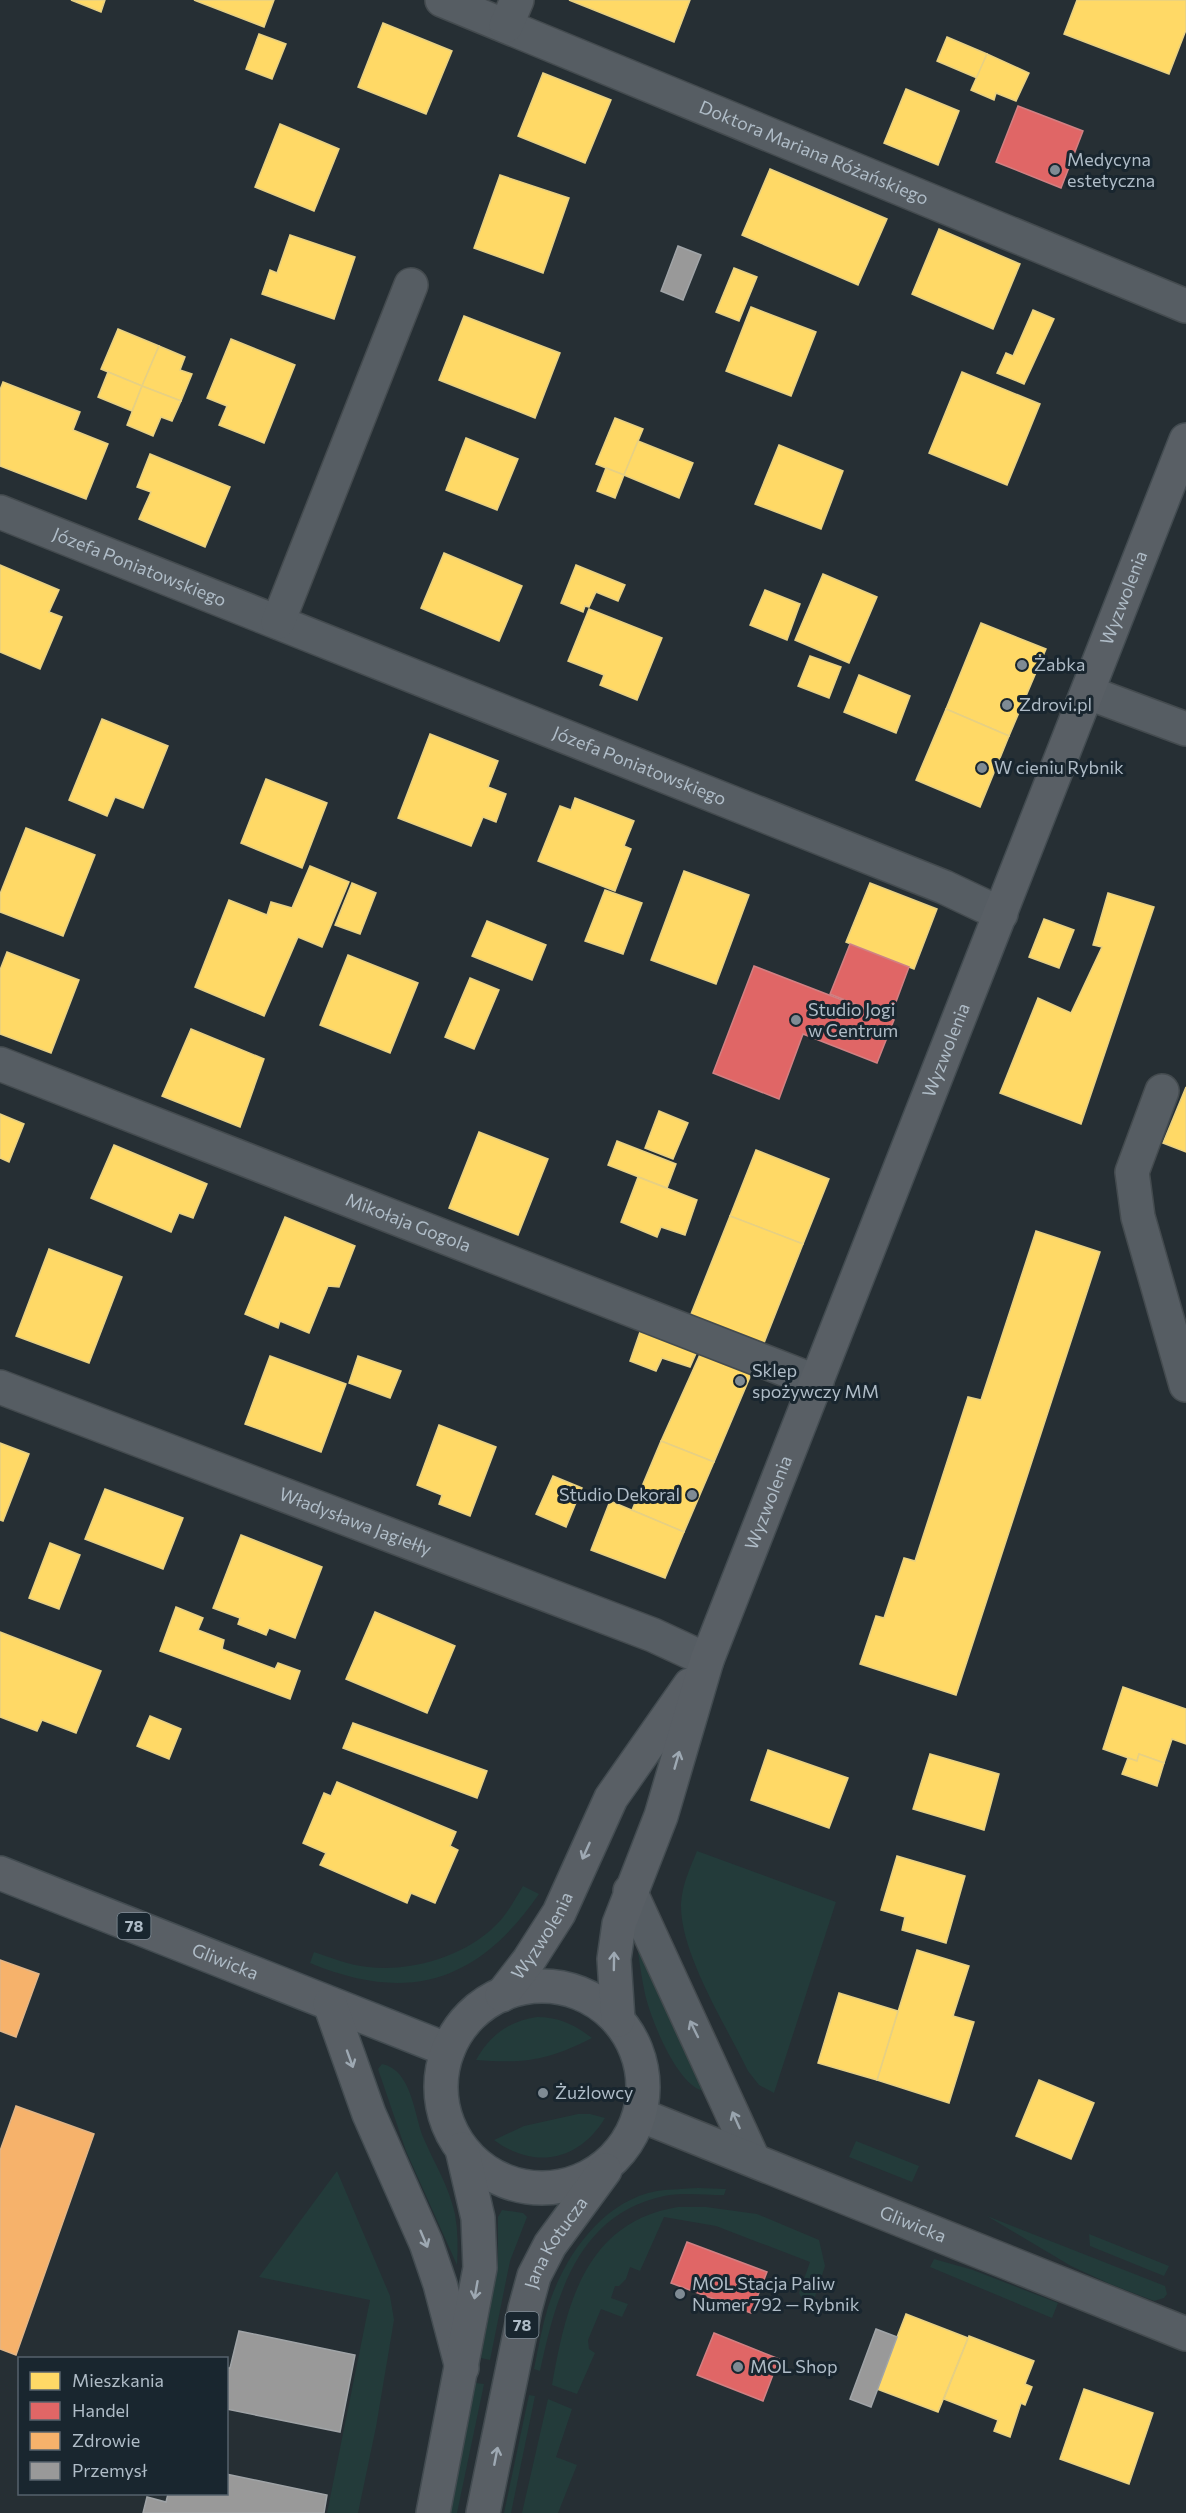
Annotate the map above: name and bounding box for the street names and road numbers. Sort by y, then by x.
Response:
street label: Doktora Mariana Różańskiego [696,95,932,209]
street label: Józefa Poniatowskiego [50,522,230,611]
street label: Wyzwolenia [1095,547,1151,648]
street label: Józefa Poniatowskiego [550,721,730,809]
street label: Wyzwolenia [917,1000,974,1100]
street label: Mikołaja Gogola [343,1188,474,1256]
street label: Wyzwolenia [739,1452,796,1553]
street label: Władysława Jagiełły [276,1482,435,1560]
street label: Wyzwolenia [506,1888,577,1983]
road number: 78 [118,1913,150,1939]
street label: Gliwicka [189,1938,262,1984]
street label: Jana Kotucza [519,2192,592,2291]
street label: Gliwicka [877,2200,950,2247]
road number: 78 [506,2312,538,2338]

